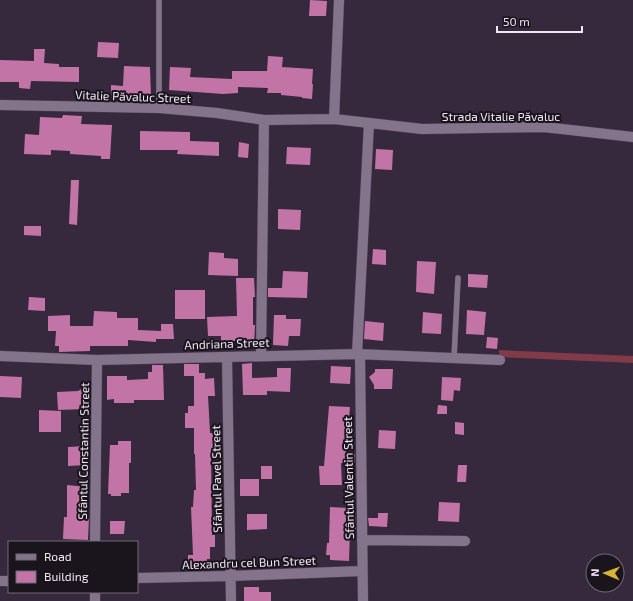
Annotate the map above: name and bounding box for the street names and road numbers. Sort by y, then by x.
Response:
street label: Vitalie Păvaluc Street [75,87,192,105]
street label: Strada Vitalie Păvaluc [442,109,560,123]
street label: Andriana Street [184,335,270,351]
street label: Sfântul Constantin Street [75,382,91,520]
street label: Sfântul Valentin Street [340,416,356,540]
street label: Sfântul Pavel Street [208,425,224,533]
street label: Alexandru cel Bun Street [182,553,317,571]

